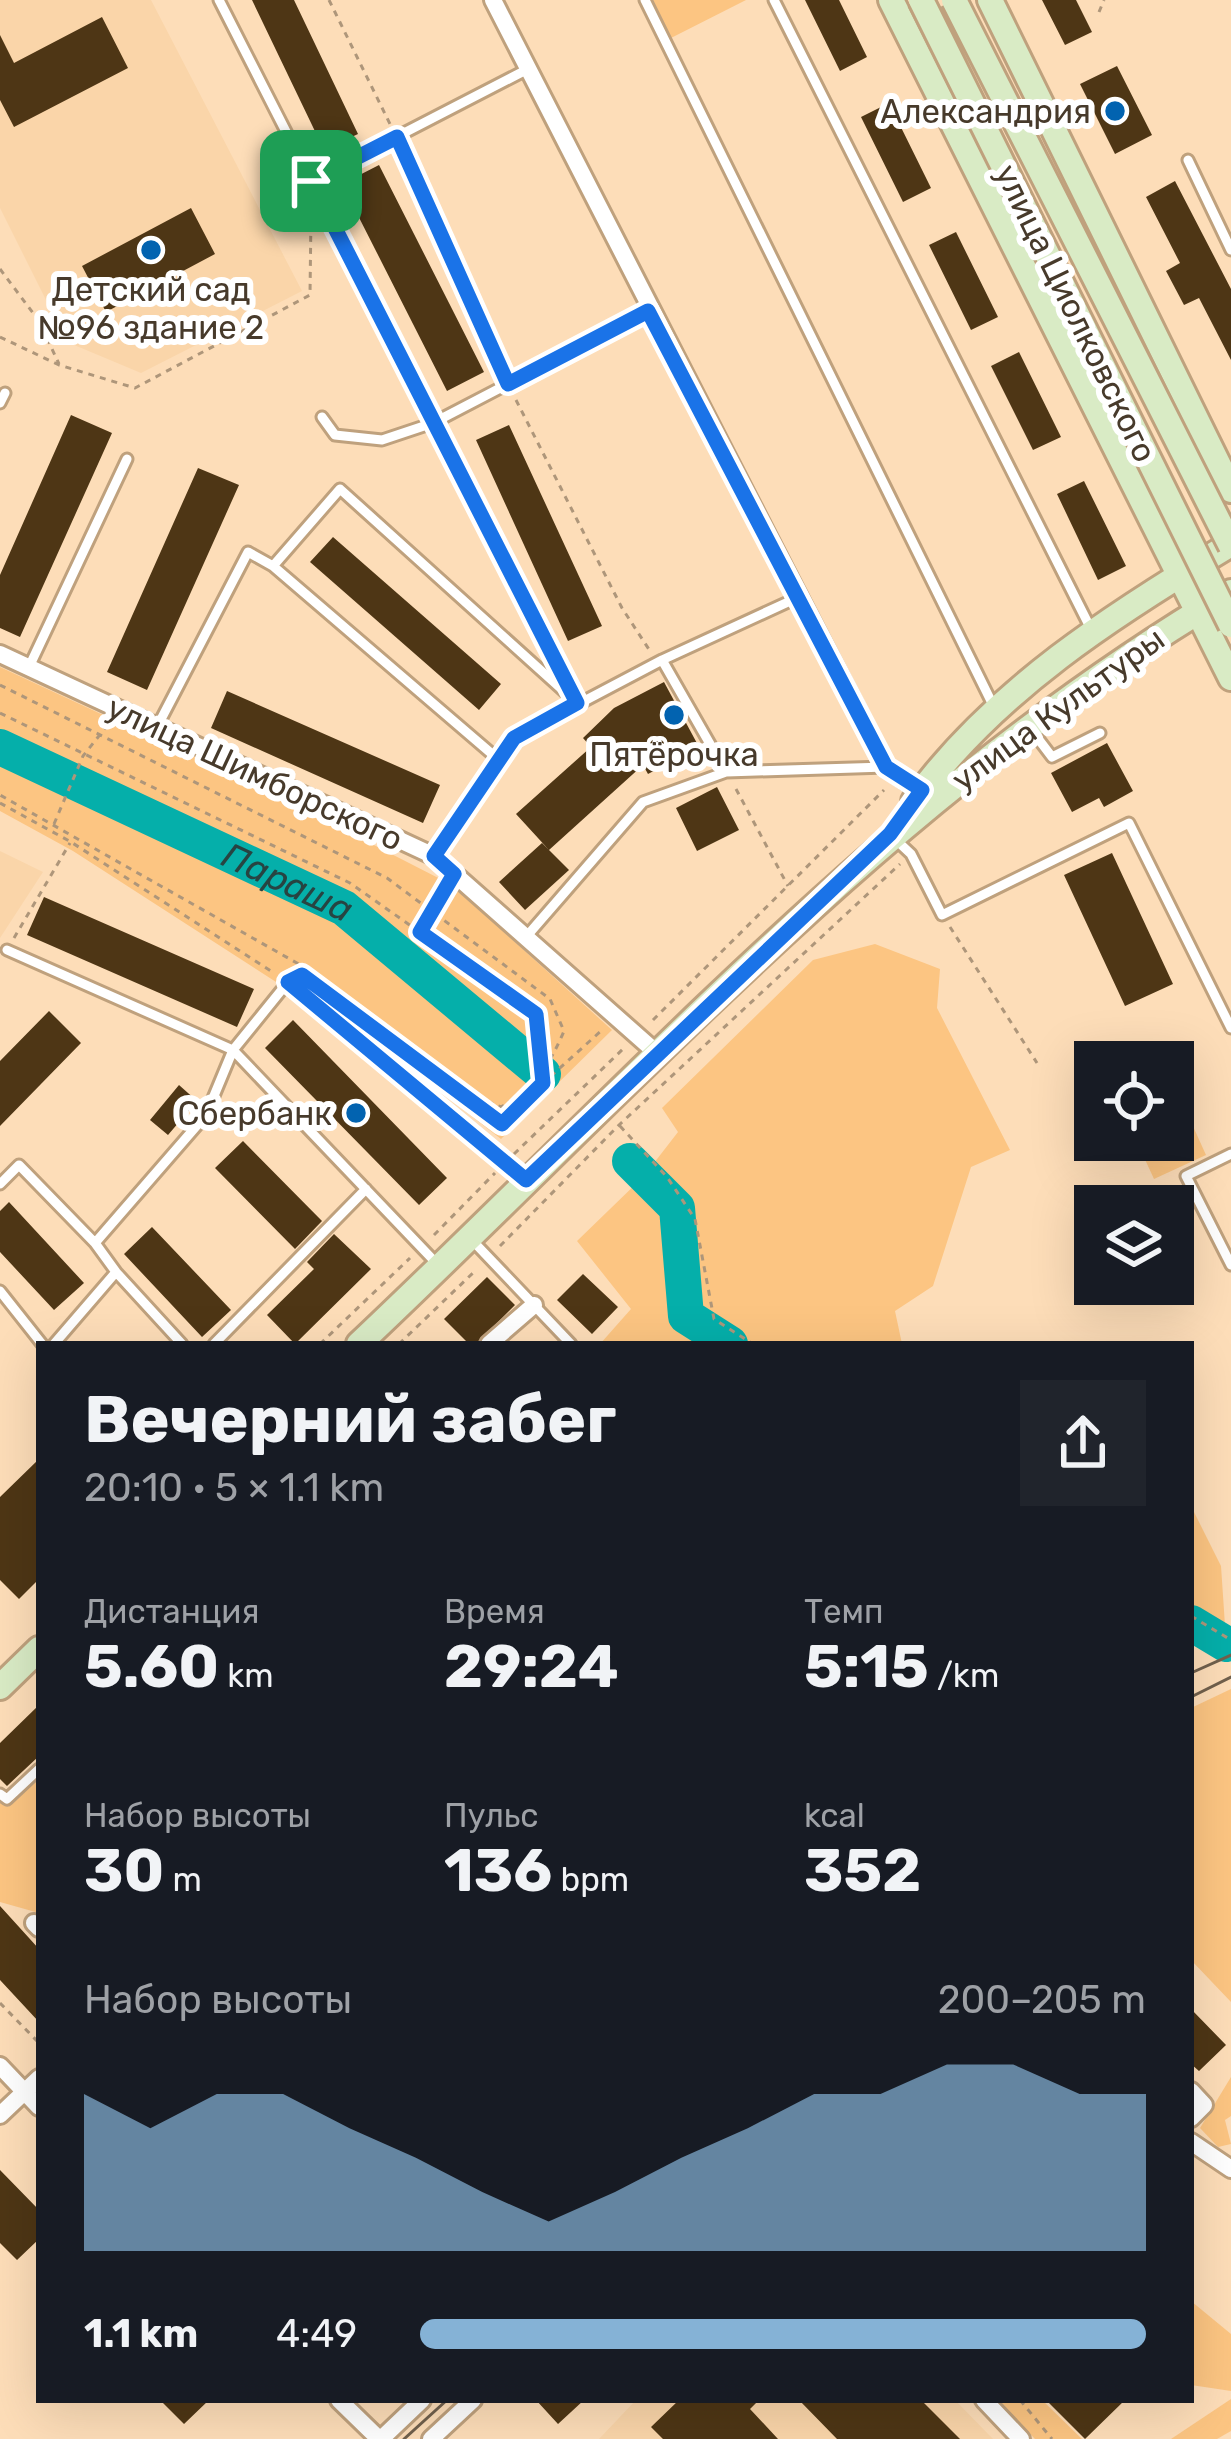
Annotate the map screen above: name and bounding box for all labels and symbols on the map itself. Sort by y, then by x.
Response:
place label: Александрия [880,92,1091,131]
marker: Александрия [1102,98,1128,124]
pin [260,130,362,232]
street label: улица Циолковского [987,158,1165,468]
marker: Детский сад №96 здание 2 [138,237,164,263]
place label: Детский сад №96 здание 2 [38,270,264,347]
street label: улица Культуры [944,619,1172,799]
street label: улица Шимборского [101,687,409,859]
marker: Пятёрочка [661,702,687,728]
place label: Пятёрочка [589,735,759,774]
water label: Параша [216,833,360,931]
place label: Сбербанк [178,1094,332,1133]
marker: Сбербанк [343,1100,369,1126]

